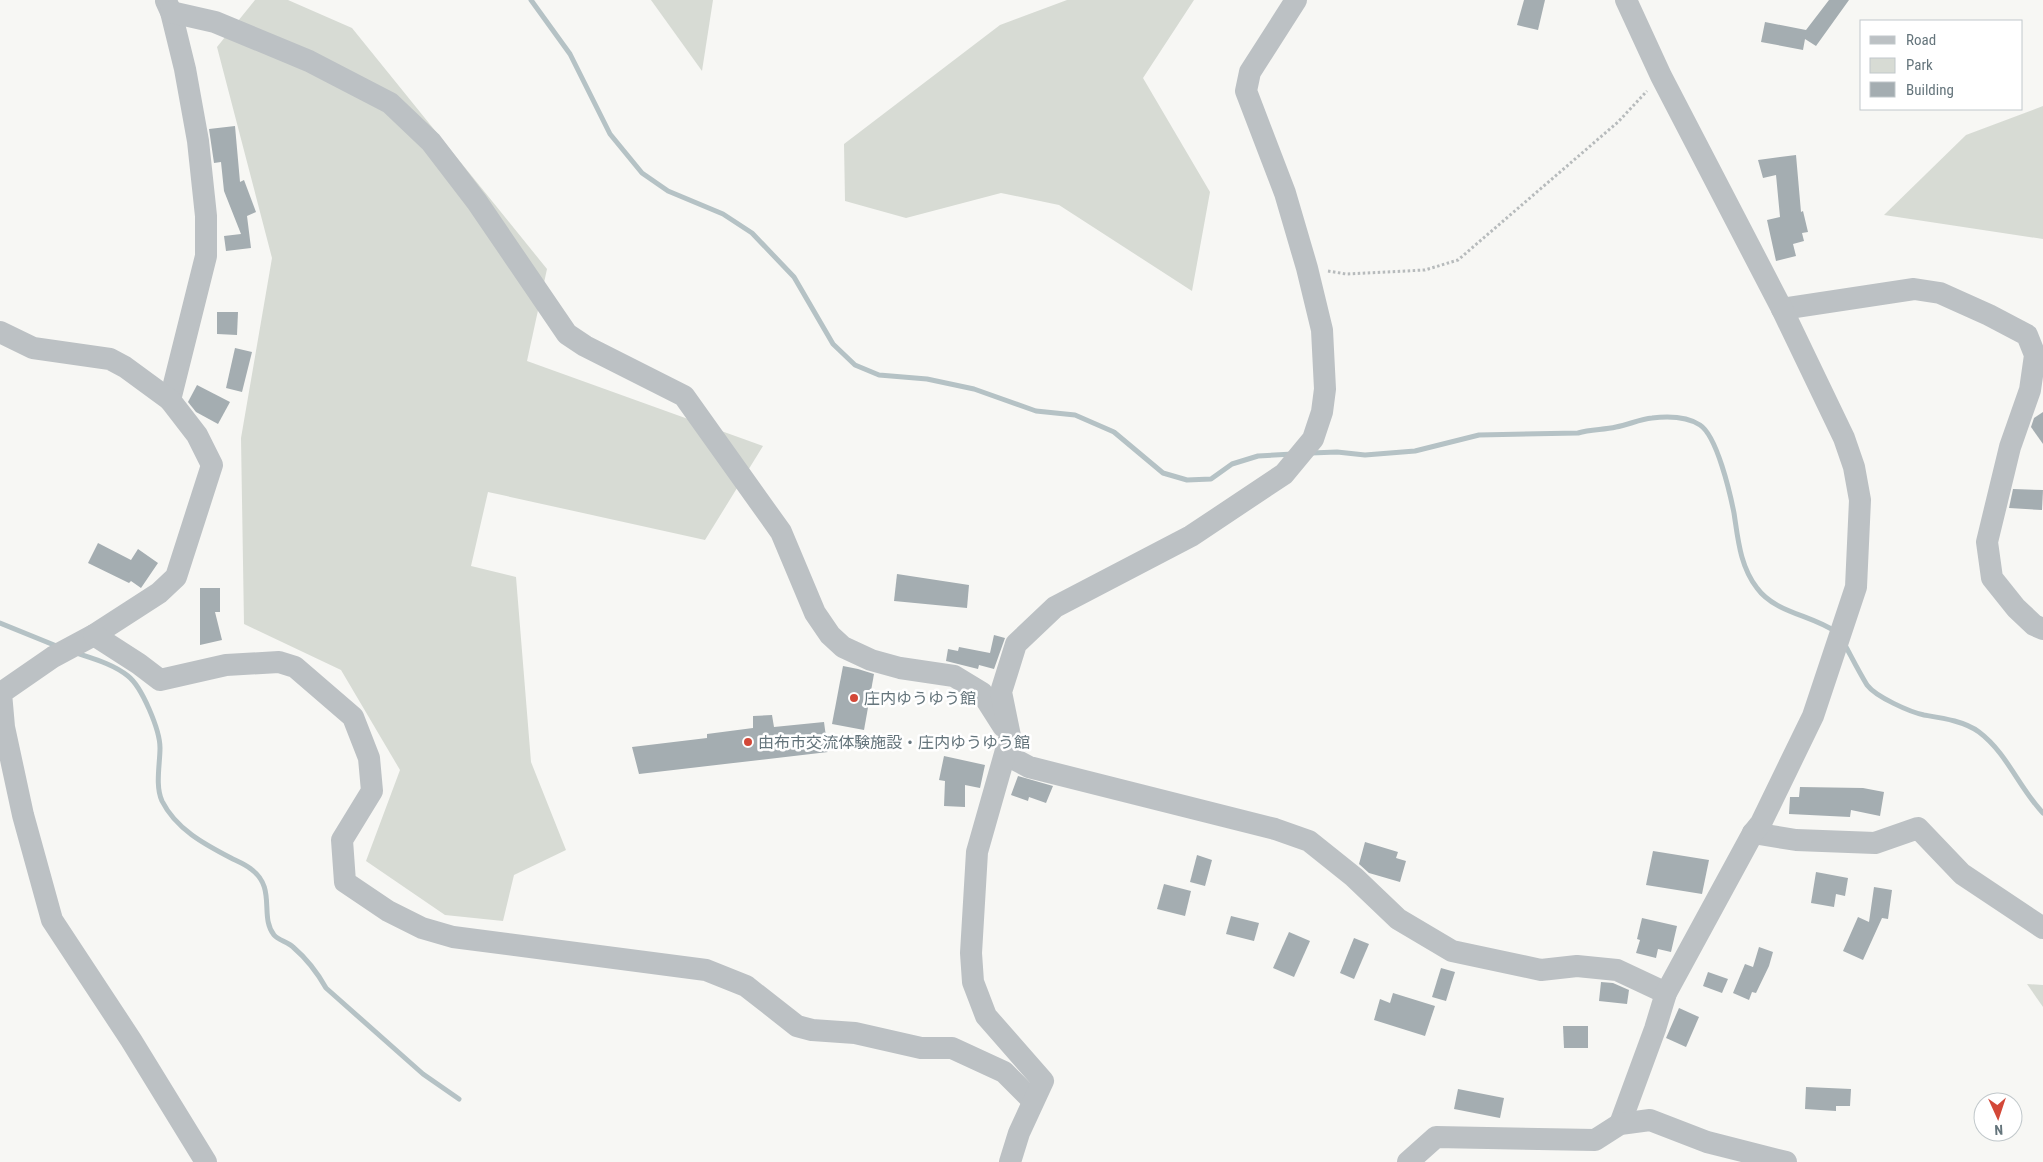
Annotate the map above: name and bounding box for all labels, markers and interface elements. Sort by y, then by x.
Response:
legend [1860,20,2023,110]
text: Road [1906,31,1936,49]
text: Park [1906,56,1933,74]
text: Building [1906,81,1954,99]
place label: 庄内ゆうゆう館 [864,689,976,708]
marker: 庄内ゆうゆう館 [848,692,860,704]
place label: 由布市交流体験施設・庄内ゆうゆう館 [758,733,1030,752]
marker: 由布市交流体験施設・庄内ゆうゆう館 [742,736,754,748]
north arrow [1973,1092,2023,1142]
text: N [1994,1122,2003,1138]

